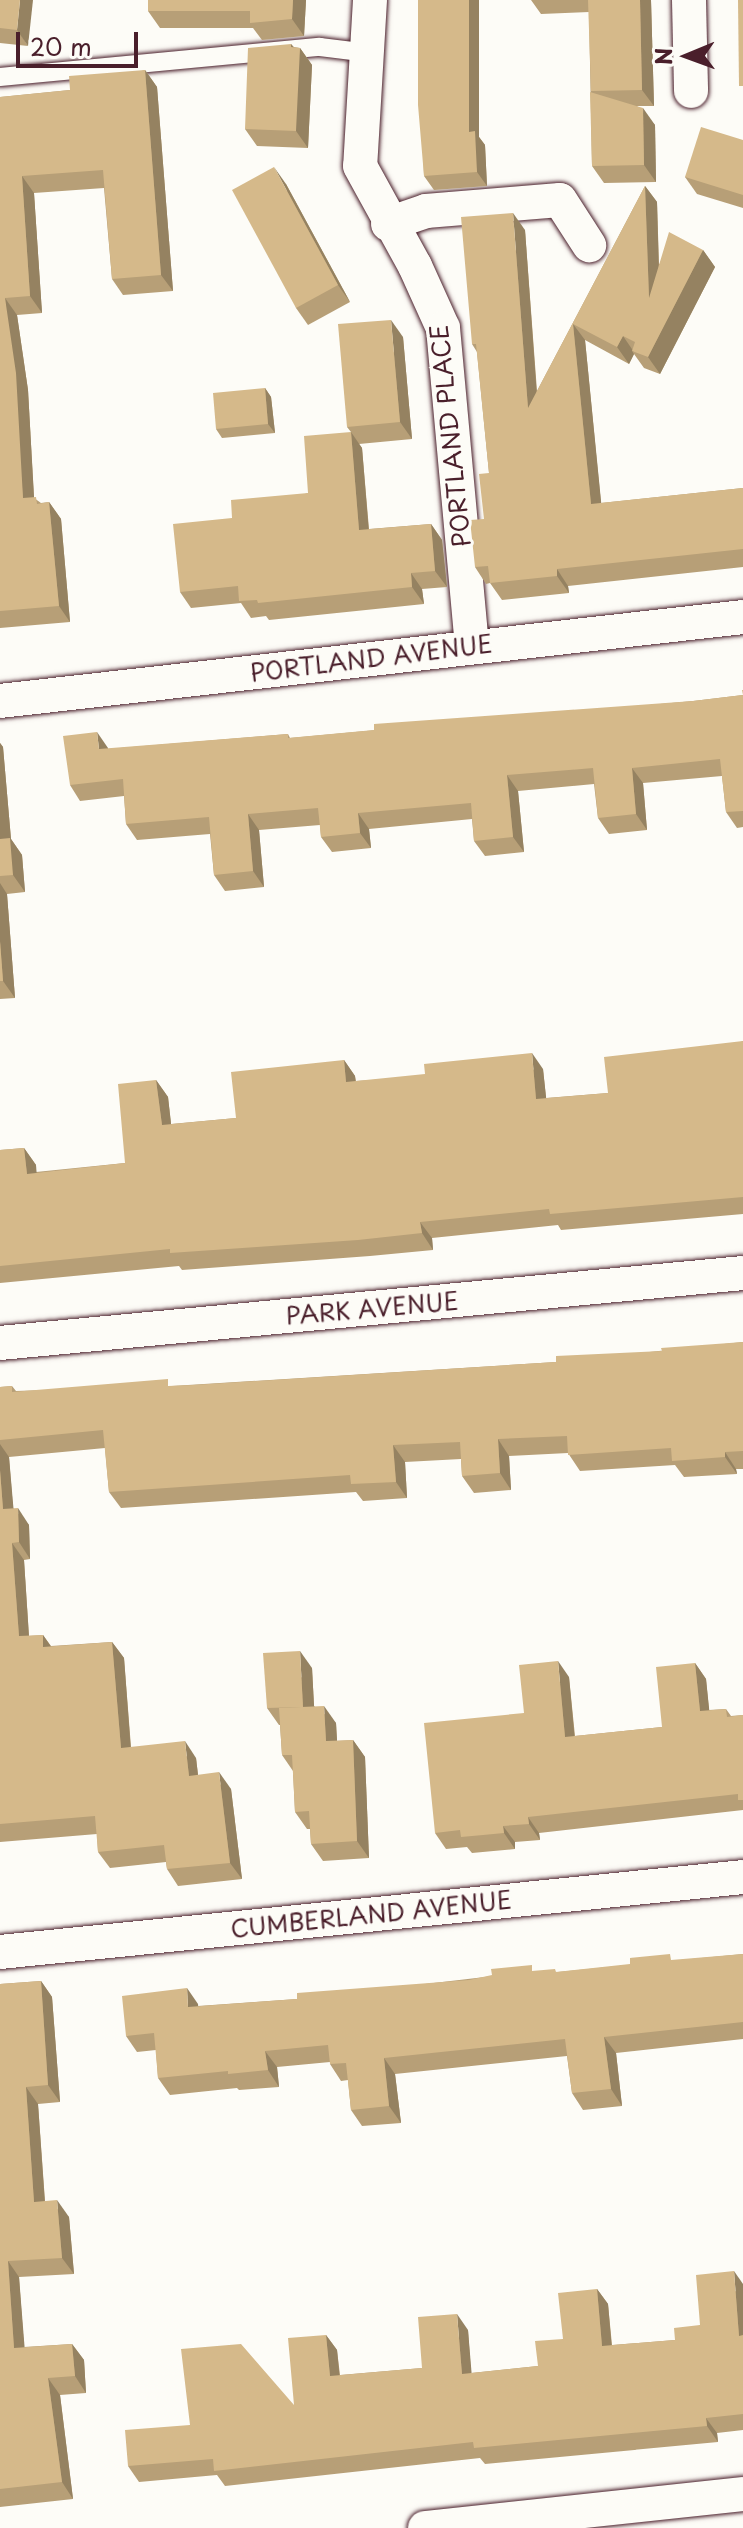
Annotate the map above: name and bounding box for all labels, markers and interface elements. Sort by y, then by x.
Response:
scale bar [20,16,142,66]
north arrow [647,16,727,96]
text: 20 m [30,28,92,64]
text: N [646,47,679,65]
street label: PORTLAND PLACE [424,325,476,547]
street label: PORTLAND AVENUE [249,629,493,687]
street label: PARK AVENUE [284,1286,460,1330]
street label: CUMBERLAND AVENUE [229,1885,513,1943]

